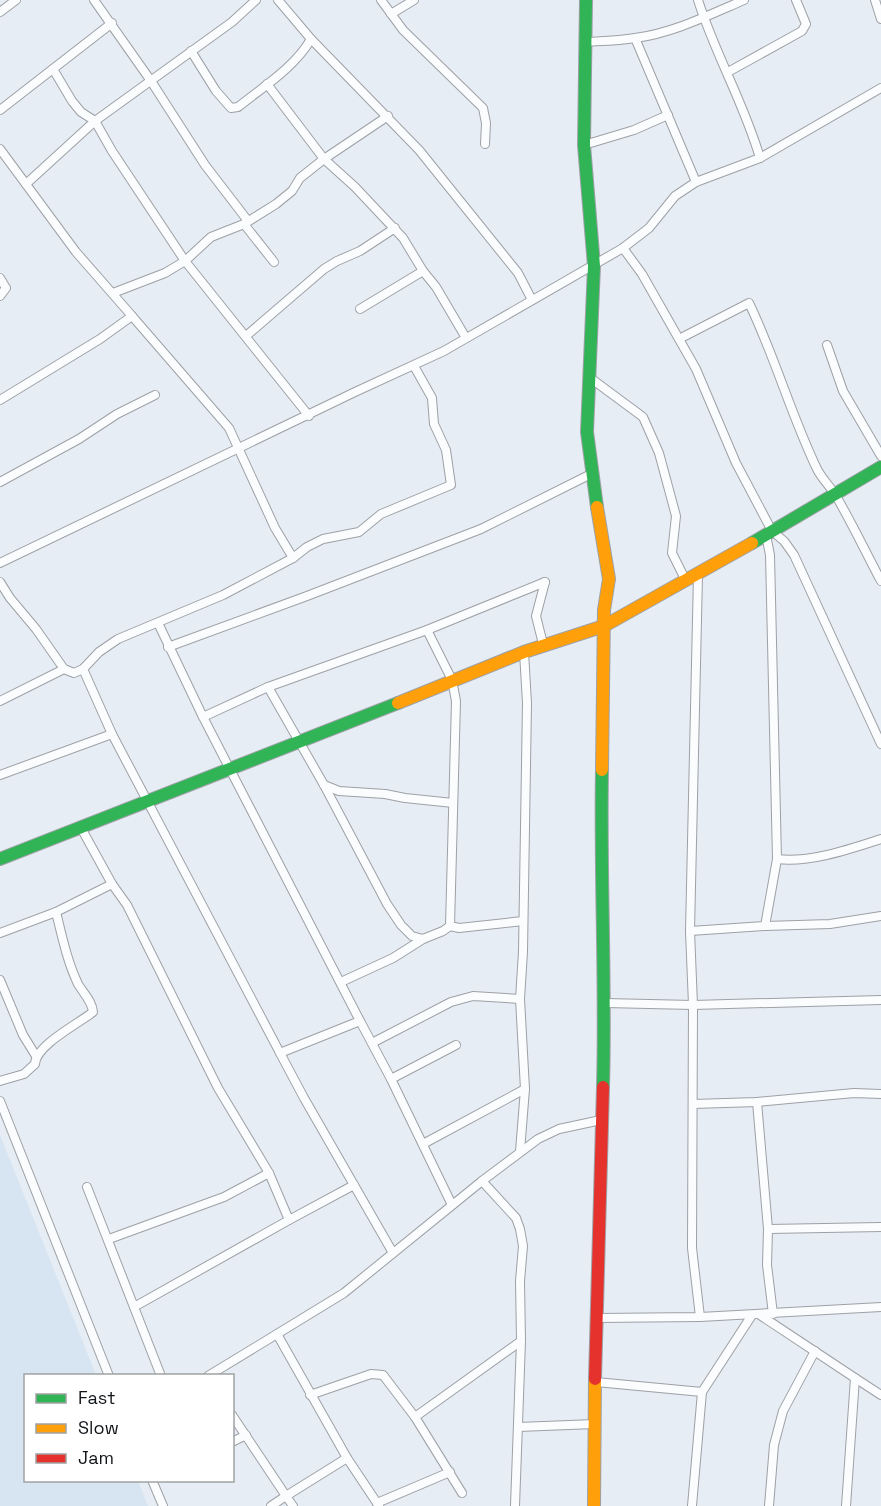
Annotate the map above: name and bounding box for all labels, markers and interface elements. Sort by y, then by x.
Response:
legend [24,1374,234,1482]
text: Fast [78,1386,115,1409]
text: Slow [78,1416,119,1439]
text: Jam [78,1446,114,1469]

